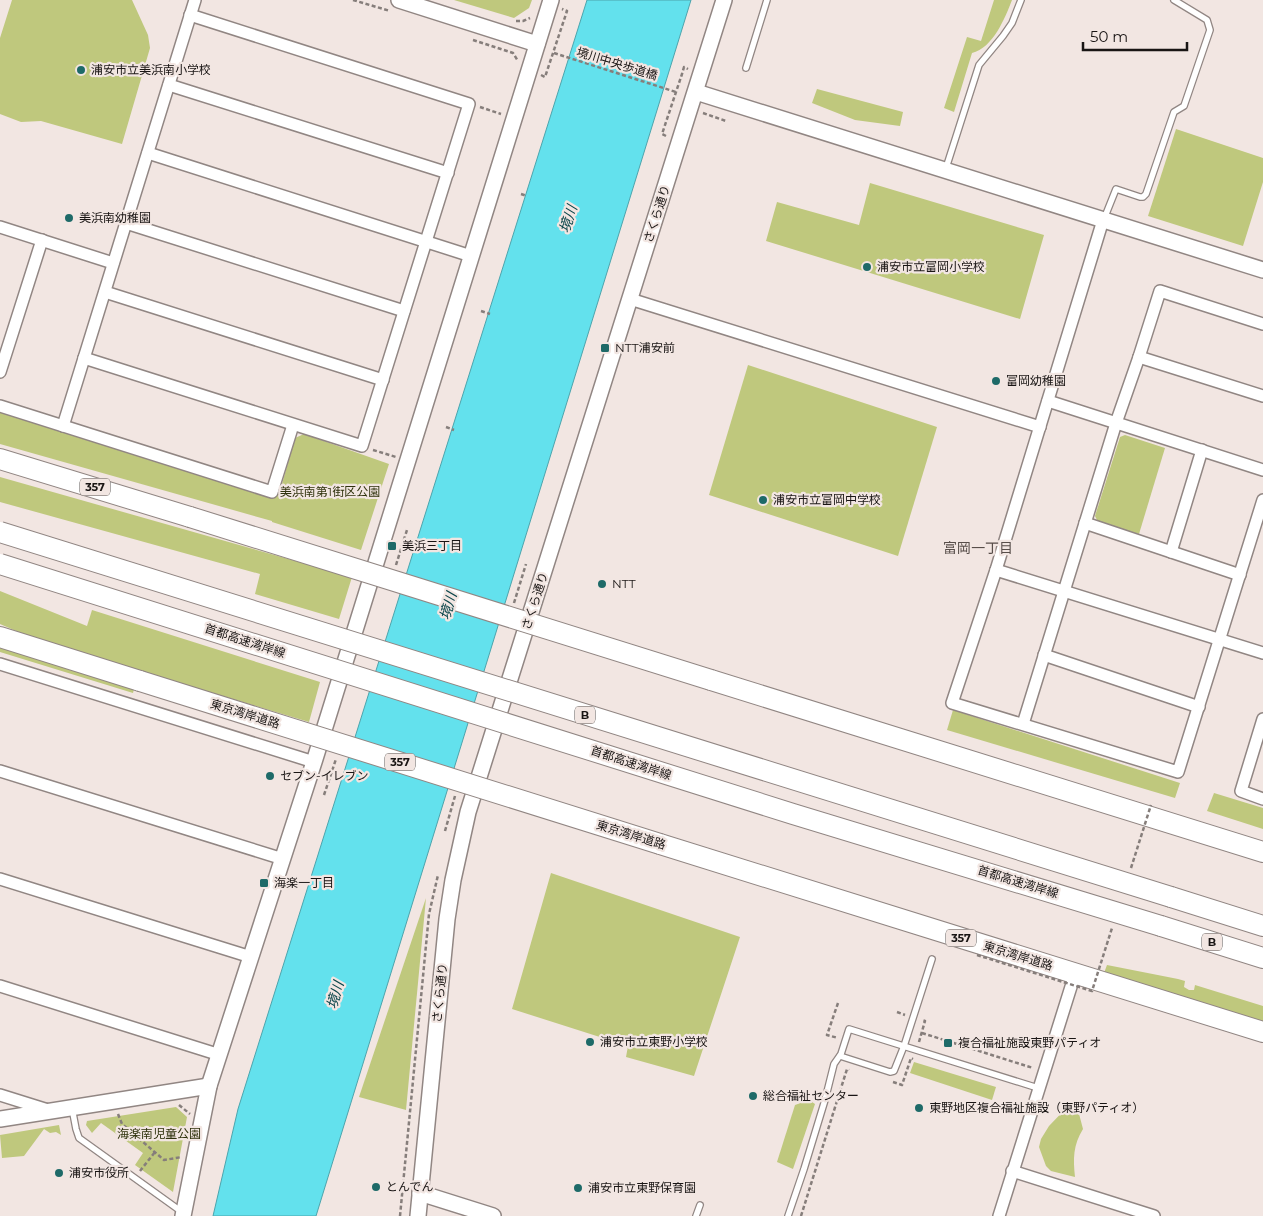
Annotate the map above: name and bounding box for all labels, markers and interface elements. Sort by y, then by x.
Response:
scale bar [1083,20,1187,52]
text: 50 m [1090,27,1128,46]
street label: 境川中央歩道橋 [575,44,660,83]
place label: 浦安市立美浜南小学校 [91,62,211,77]
marker: 浦安市立美浜南小学校 [75,64,87,76]
street label: さくら通り [640,183,673,245]
water label: 境川 [555,201,582,235]
place label: 美浜南幼稚園 [79,210,151,225]
marker: 美浜南幼稚園 [63,212,75,224]
place label: 浦安市立富岡小学校 [877,259,985,274]
marker: 浦安市立富岡小学校 [861,261,873,273]
place label: NTT浦安前 [615,340,675,355]
marker: NTT浦安前 [599,342,611,354]
place label: 富岡幼稚園 [1006,373,1066,388]
marker: 富岡幼稚園 [990,375,1002,387]
road number: 357 [80,478,110,496]
park label: 美浜南第1街区公園 [280,484,380,499]
place label: 浦安市立富岡中学校 [773,492,881,507]
marker: 浦安市立富岡中学校 [757,494,769,506]
place label: 美浜三丁目 [402,538,462,553]
district label: 富岡一丁目 [943,539,1013,557]
marker: 美浜三丁目 [386,540,398,552]
street label: さくら通り [518,570,551,632]
place label: NTT [612,576,636,591]
marker: NTT [596,578,608,590]
water label: 境川 [435,588,461,622]
street label: 首都高速湾岸線 [203,620,287,661]
street label: 東京湾岸道路 [209,696,282,731]
road number: B [575,706,595,724]
street label: 首都高速湾岸線 [589,742,673,783]
road number: 357 [385,754,415,770]
place label: セブン-イレブン [280,768,369,783]
marker: セブン-イレブン [264,770,276,782]
street label: 東京湾岸道路 [595,817,668,852]
street label: 首都高速湾岸線 [976,862,1061,901]
place label: 海楽一丁目 [274,875,334,890]
marker: 海楽一丁目 [258,877,270,889]
road number: 357 [946,930,976,946]
road number: B [1202,934,1222,950]
street label: 東京湾岸道路 [982,938,1055,973]
street label: さくら通り [429,962,450,1024]
water label: 境川 [322,977,348,1011]
place label: 浦安市立東野小学校 [600,1034,708,1049]
place label: 複合福祉施設東野パティオ [958,1035,1101,1050]
marker: 浦安市立東野小学校 [584,1036,596,1048]
marker: 複合福祉施設東野パティオ [942,1037,954,1049]
place label: 総合福祉センター [763,1088,859,1103]
marker: 総合福祉センター [747,1090,759,1102]
place label: 東野地区複合福祉施設（東野パティオ） [929,1100,1144,1115]
marker: 東野地区複合福祉施設（東野パティオ） [913,1102,925,1114]
park label: 海楽南児童公園 [117,1126,201,1141]
place label: 浦安市役所 [69,1165,129,1180]
marker: 浦安市役所 [53,1167,65,1179]
place label: とんでん [386,1179,433,1194]
place label: 浦安市立東野保育園 [588,1180,696,1195]
marker: とんでん [370,1181,382,1193]
marker: 浦安市立東野保育園 [572,1182,584,1194]

